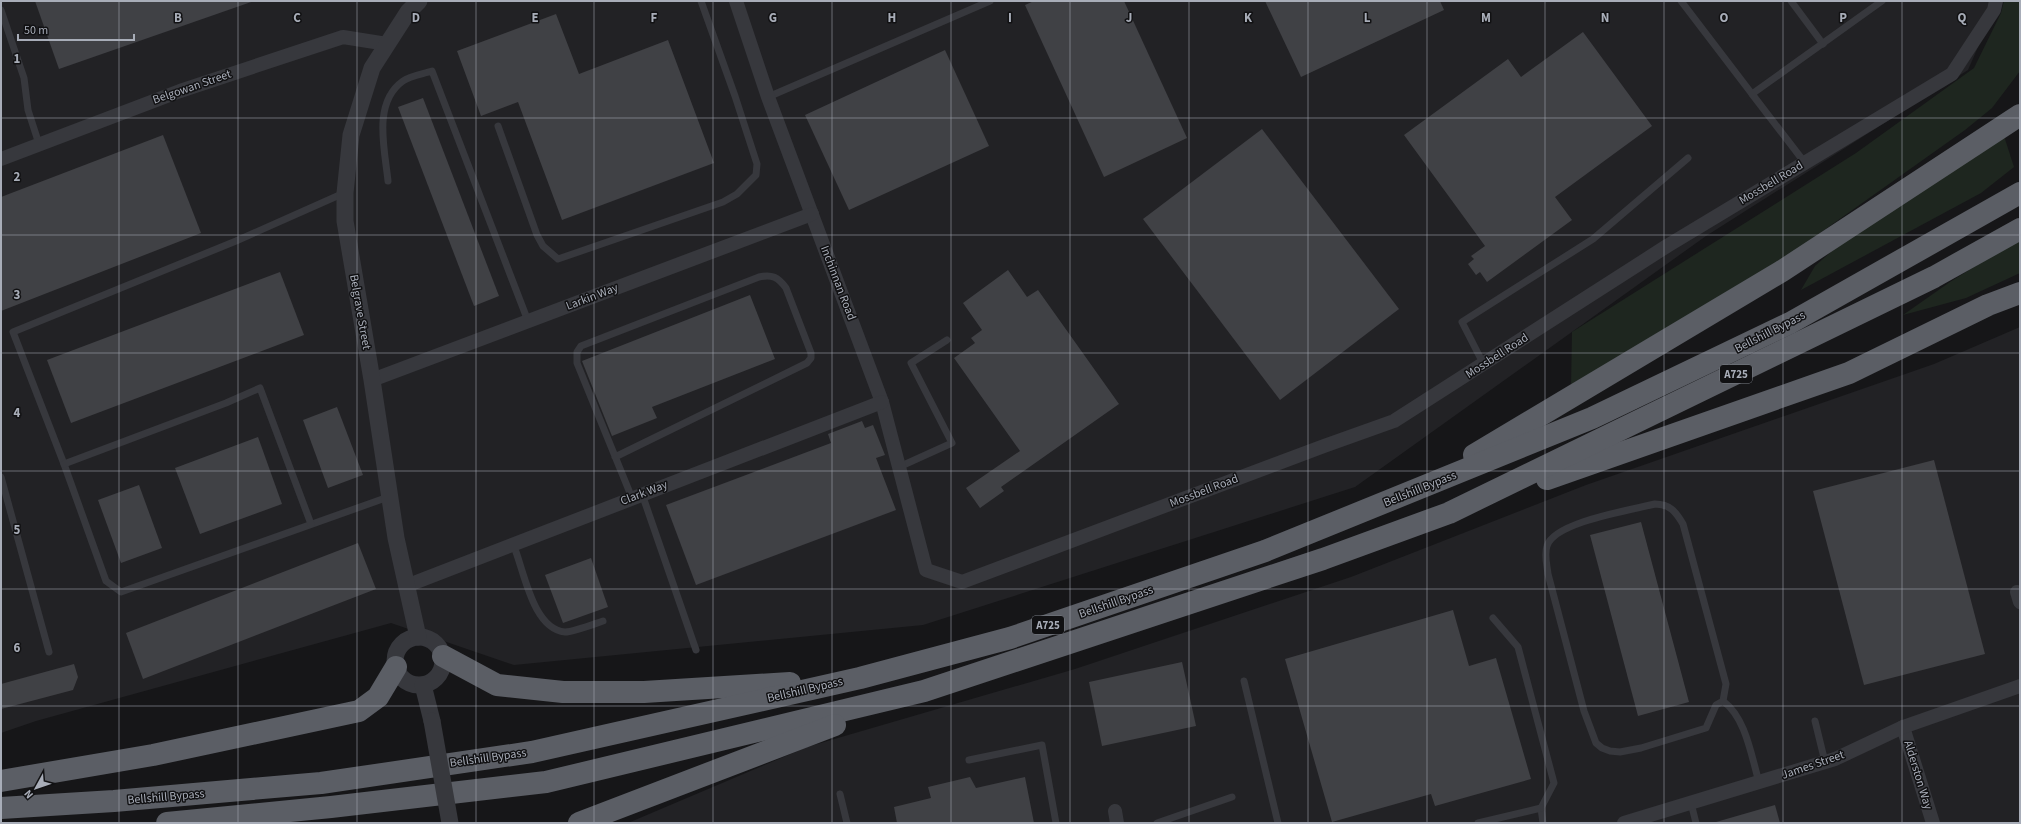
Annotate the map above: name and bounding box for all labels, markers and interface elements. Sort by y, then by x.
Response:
text: B [174,9,182,27]
text: C [293,9,301,27]
text: D [412,9,420,27]
text: E [531,9,539,27]
text: F [651,9,658,27]
text: G [769,9,777,27]
text: H [888,9,896,27]
text: I [1008,9,1012,27]
text: J [1126,9,1132,27]
text: K [1244,9,1253,27]
text: L [1364,9,1371,27]
text: M [1481,9,1491,27]
text: N [1601,9,1609,27]
text: O [1720,9,1729,27]
text: P [1839,9,1847,27]
text: Q [1958,9,1967,27]
scale bar [18,16,134,42]
text: 50 m [24,22,48,39]
text: 1 [14,50,21,68]
street label: Belgowan Street [150,66,234,108]
street label: Mossbell Road [1736,157,1806,209]
text: 2 [14,168,21,186]
street label: Inchinnan Road [816,243,860,323]
street label: Belgrave Street [345,273,375,351]
street label: Larkin Way [563,279,621,315]
text: 3 [14,286,21,304]
street label: Bellshill Bypass [1732,307,1808,357]
street label: Mossbell Road [1462,329,1532,383]
road number: A725 [1720,365,1752,383]
text: 4 [14,404,21,422]
street label: Bellshill Bypass [1381,467,1459,511]
street label: Mossbell Road [1167,470,1241,512]
street label: Clark Way [618,476,670,510]
text: 5 [14,521,21,539]
street label: Bellshill Bypass [1077,581,1155,623]
road number: A725 [1032,616,1064,634]
text: 6 [14,639,21,657]
street label: Bellshill Bypass [765,673,845,707]
street label: Alderston Way [1899,738,1937,812]
street label: Bellshill Bypass [449,744,527,772]
street label: James Street [1779,746,1847,784]
north arrow [16,768,56,808]
street label: Bellshill Bypass [127,785,205,809]
text: N [21,786,37,802]

